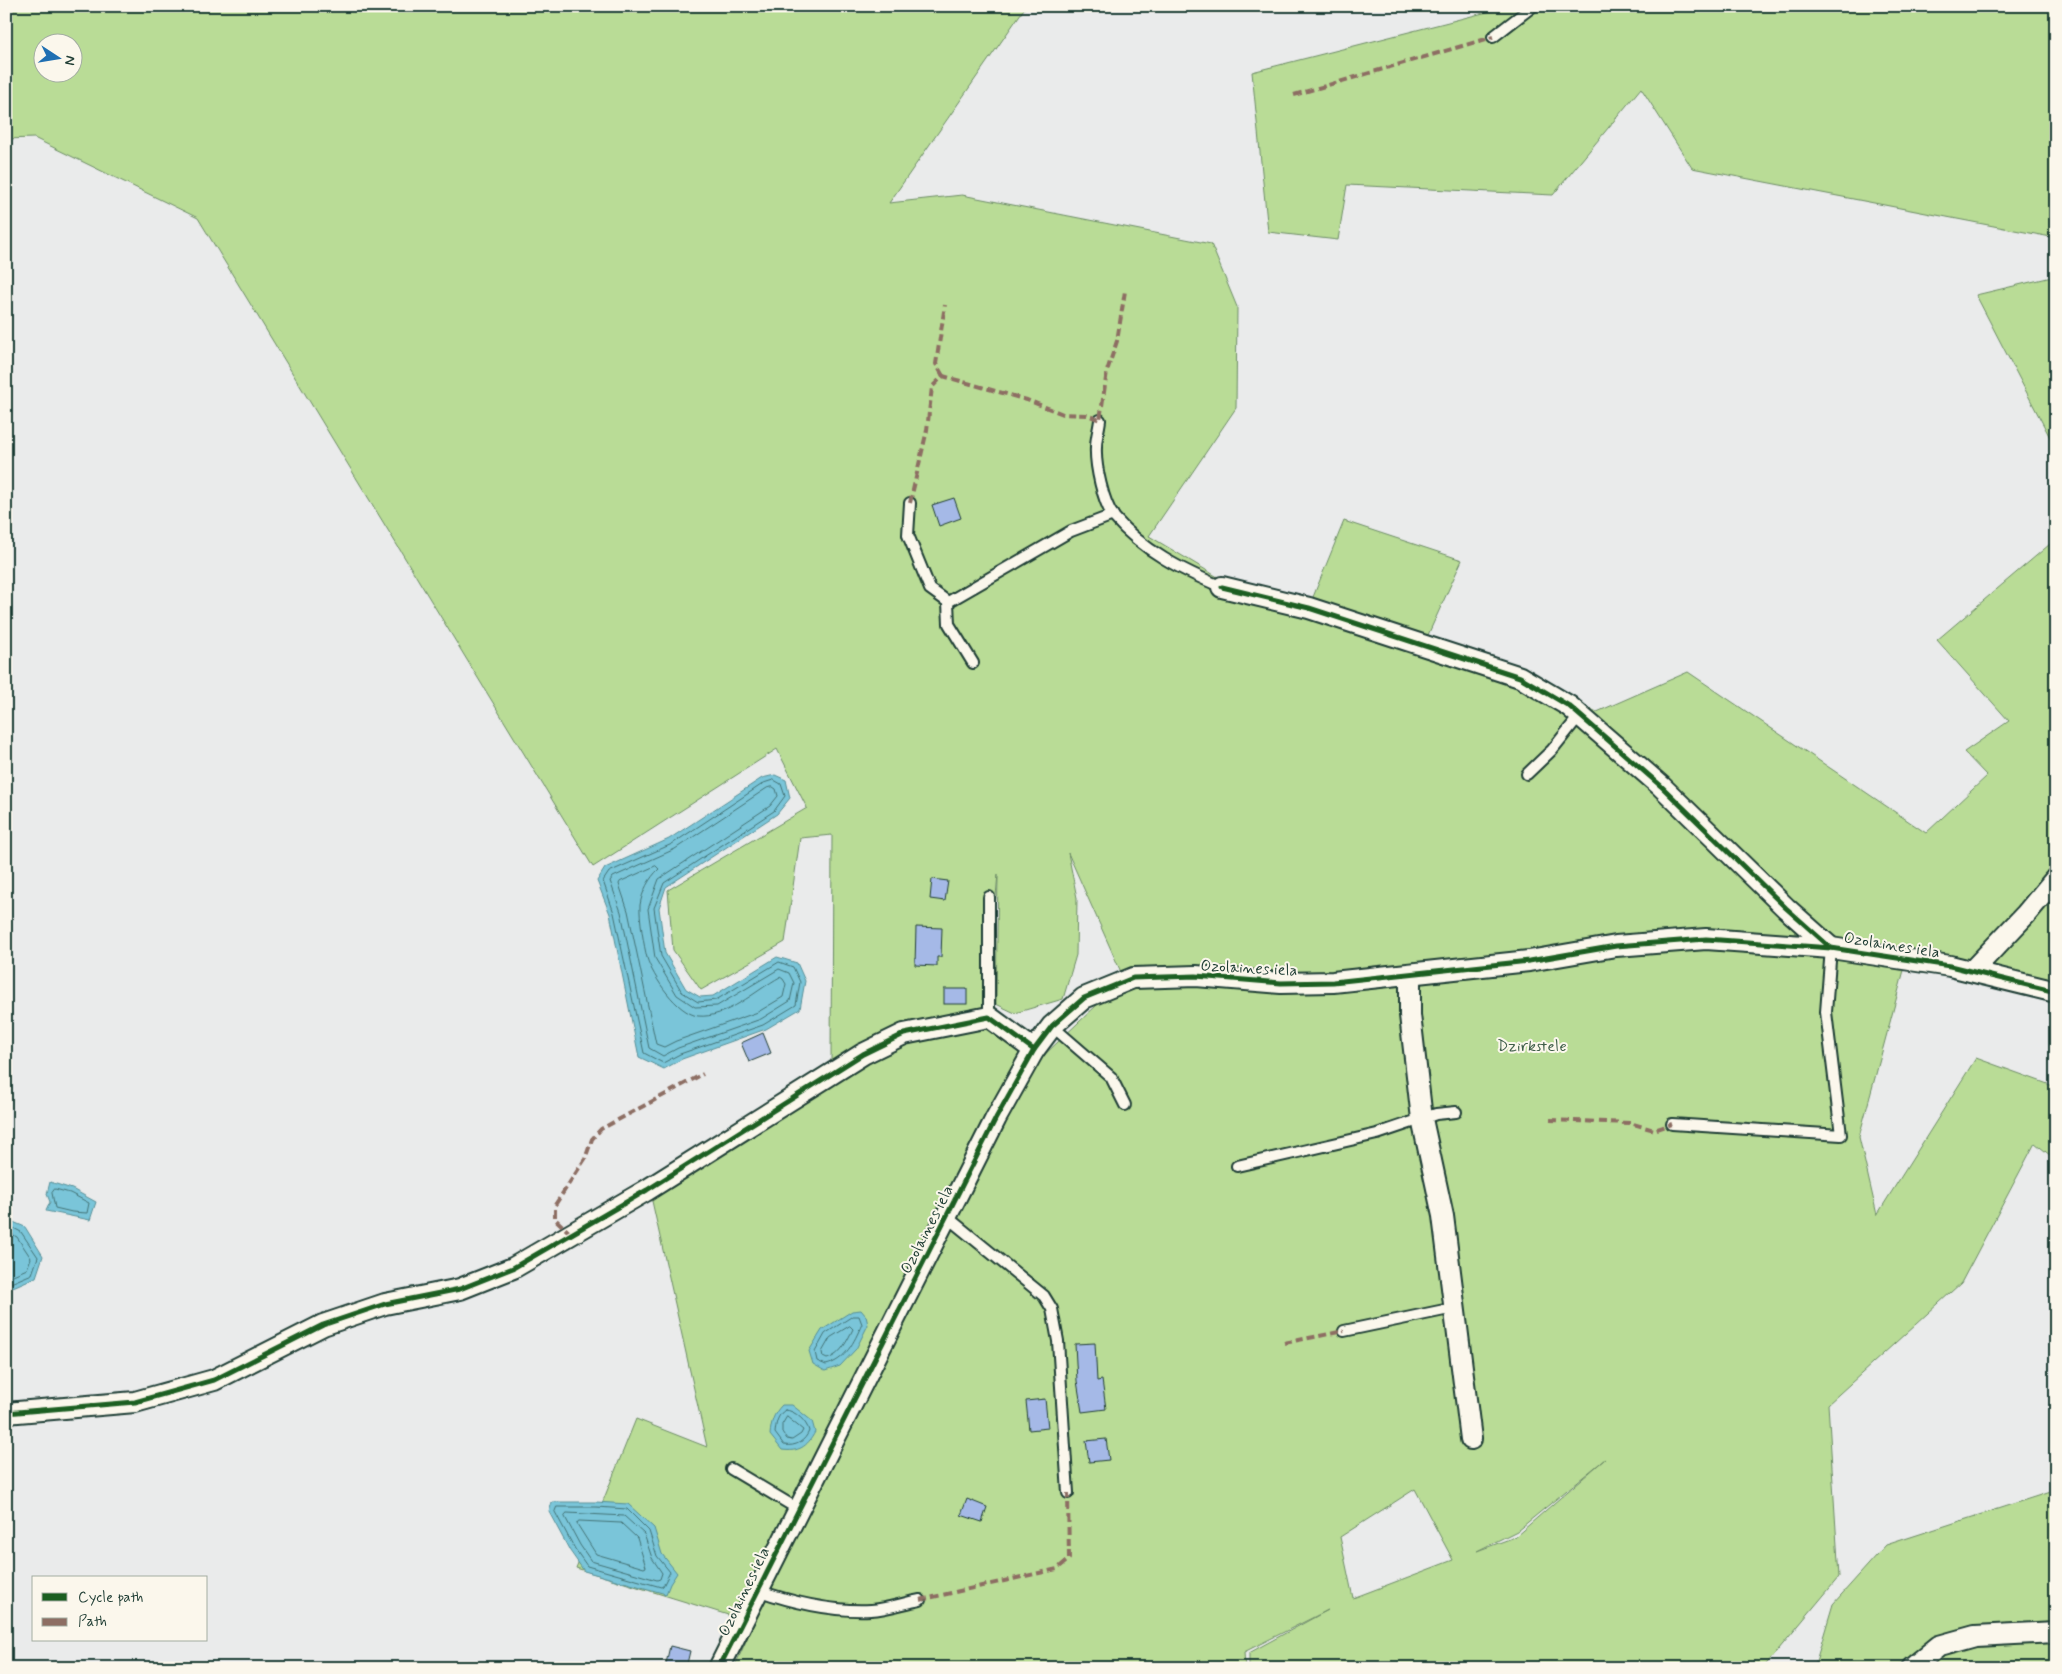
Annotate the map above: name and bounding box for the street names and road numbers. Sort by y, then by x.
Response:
street label: Ozolaines iela [1842,928,1941,963]
street label: Ozolaines iela [1200,955,1298,982]
street label: Ozolaines iela [896,1182,959,1278]
street label: Ozolaines iela [714,1543,775,1640]

